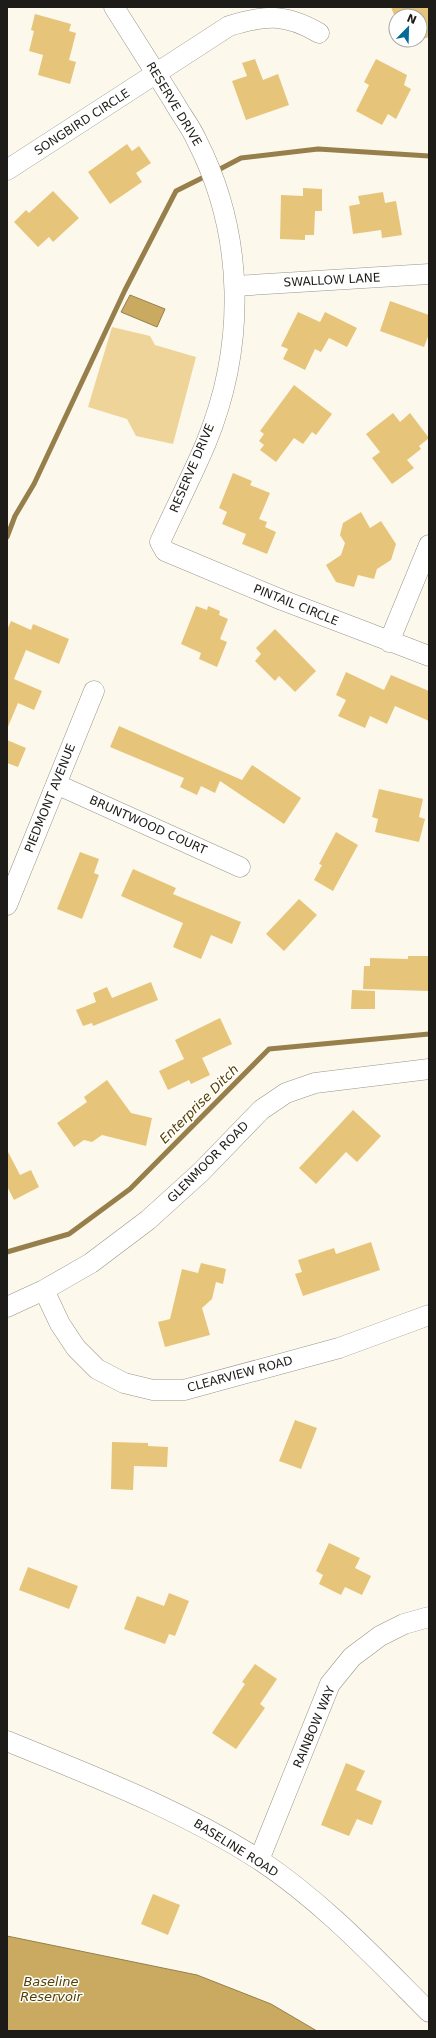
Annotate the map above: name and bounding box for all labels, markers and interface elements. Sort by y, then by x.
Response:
north arrow [388,8,428,48]
text: N [405,11,418,27]
street label: RESERVE DRIVE [143,60,205,148]
street label: SONGBIRD CIRCLE [32,86,132,158]
street label: SWALLOW LANE [283,270,381,290]
street label: RESERVE DRIVE [167,421,217,515]
street label: PINTAIL CIRCLE [251,582,341,628]
street label: PIEDMONT AVENUE [22,742,78,854]
street label: BRUNTWOOD COURT [87,793,209,857]
water label: Enterprise Ditch [157,1062,241,1146]
street label: GLENMOOR ROAD [165,1119,251,1205]
street label: CLEARVIEW ROAD [186,1353,294,1395]
street label: RAINBOW WAY [290,1683,338,1770]
street label: BASELINE ROAD [191,1816,281,1880]
water label: Baseline Reservoir [20,1974,84,2004]

